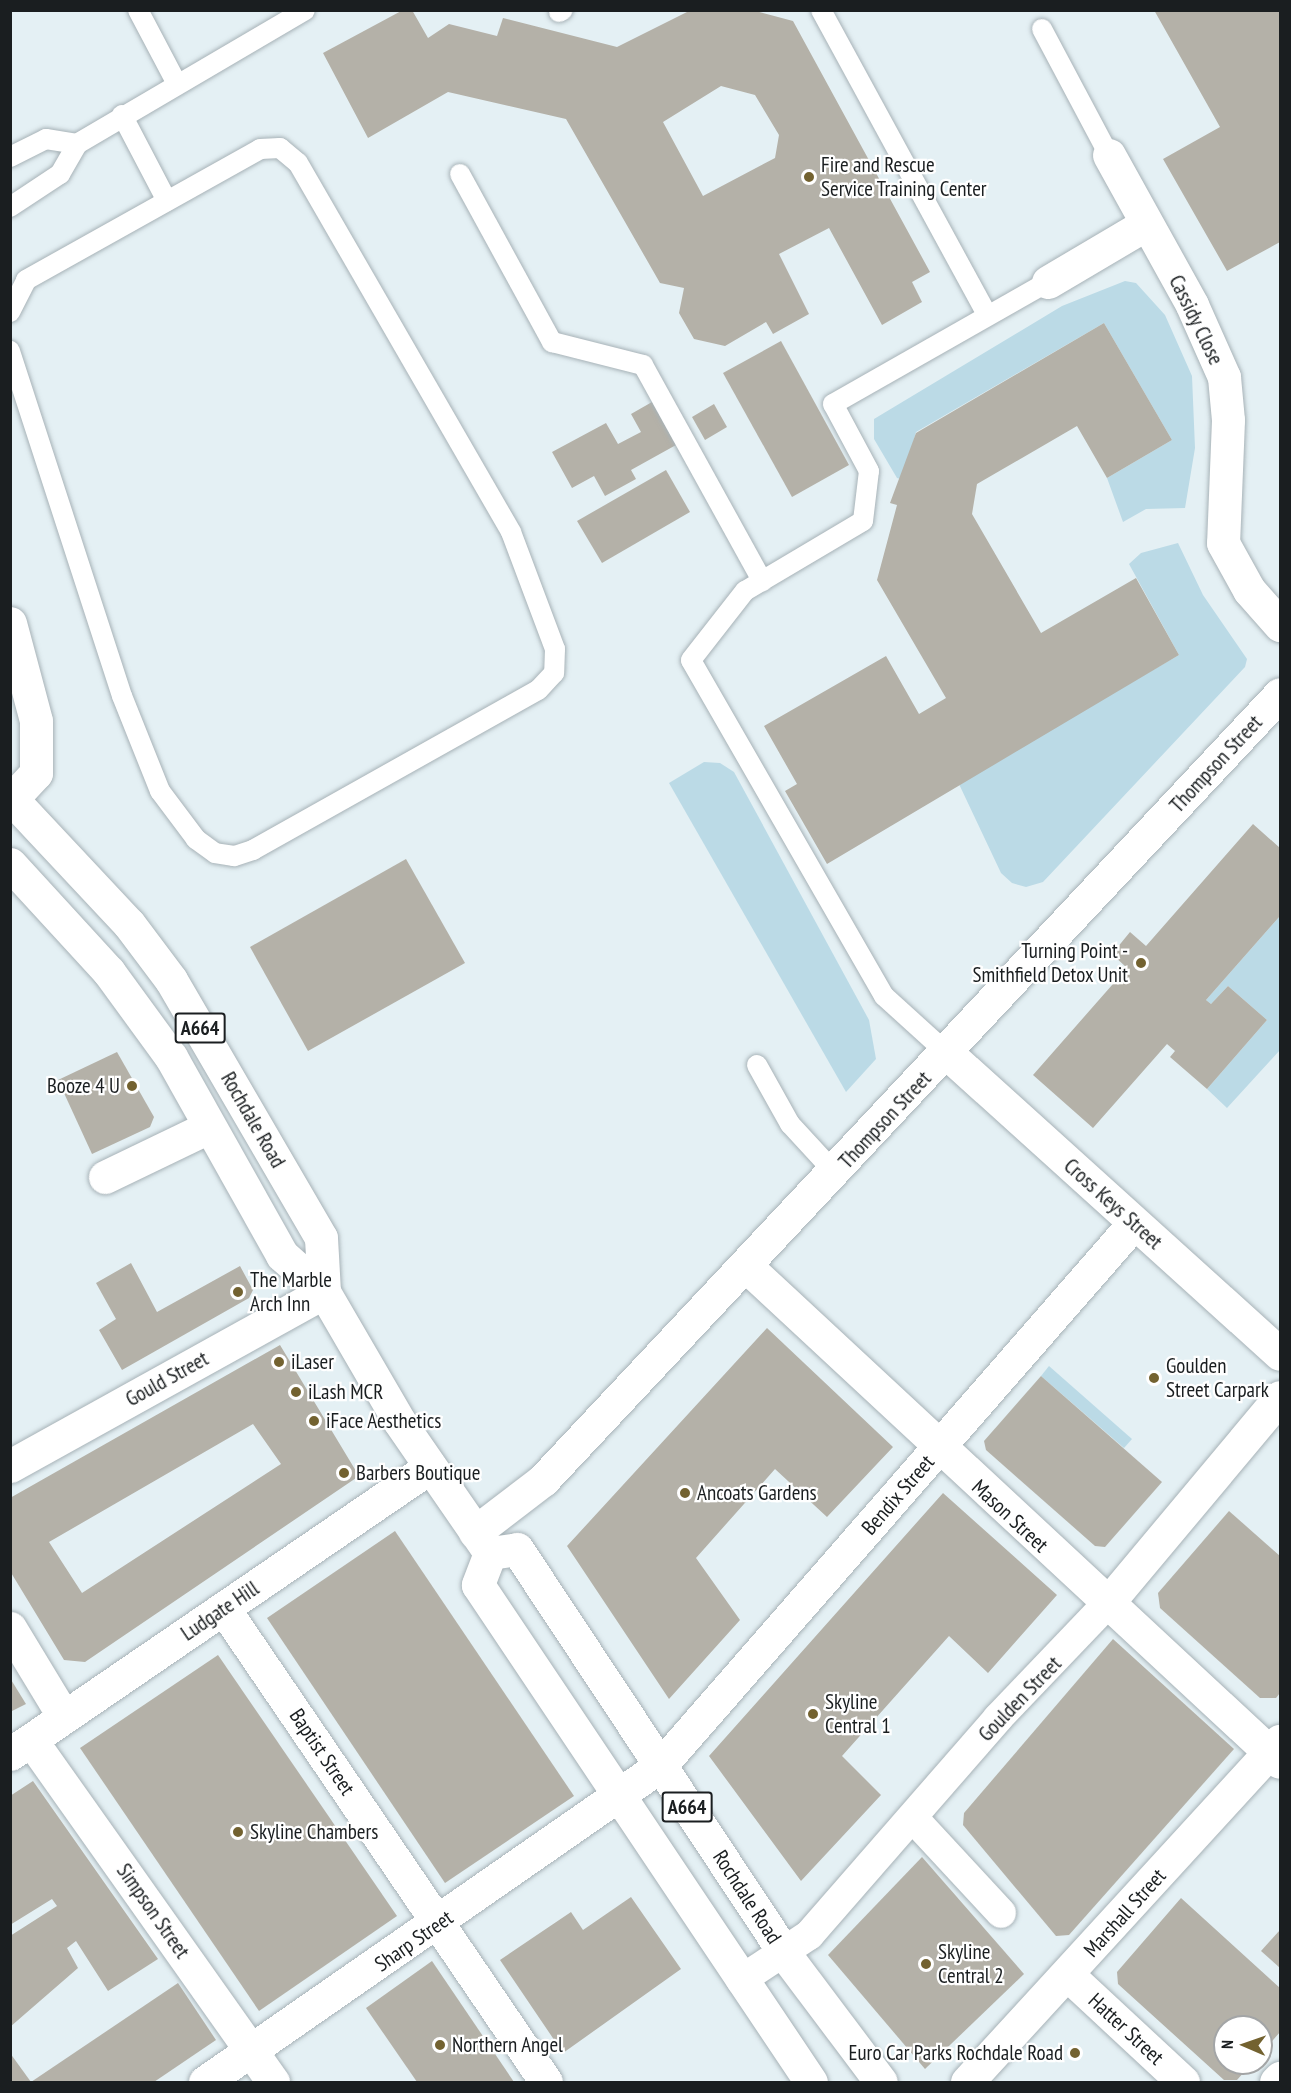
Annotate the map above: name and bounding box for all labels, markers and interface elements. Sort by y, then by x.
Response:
place label: Fire and Rescue Service Training Center [821,152,987,202]
marker: Fire and Rescue Service Training Center [802,170,816,184]
street label: Cassidy Close [1163,271,1229,369]
street label: Thompson Street [1165,710,1267,818]
place label: Turning Point - Smithfield Detox Unit [972,938,1128,988]
marker: Turning Point - Smithfield Detox Unit [1132,954,1150,972]
road number: A664 [174,1011,226,1045]
street label: Thompson Street [834,1066,936,1174]
street label: Rochdale Road [215,1068,291,1172]
place label: Booze 4 U [47,1073,120,1099]
marker: Booze 4 U [125,1079,139,1093]
street label: Cross Keys Street [1059,1153,1167,1255]
place label: The Marble Arch Inn [250,1267,332,1317]
marker: The Marble Arch Inn [231,1285,245,1299]
street label: Gould Street [121,1346,213,1412]
place label: iLaser [291,1349,334,1375]
place label: Goulden Street Carpark [1166,1353,1269,1403]
marker: iLaser [272,1355,286,1369]
marker: Goulden Street Carpark [1147,1371,1161,1385]
place label: iLash MCR [308,1379,383,1405]
marker: iLash MCR [289,1385,303,1399]
place label: iFace Aesthetics [326,1408,442,1434]
marker: iFace Aesthetics [307,1414,321,1428]
street label: Bendix Street [856,1450,940,1540]
place label: Barbers Boutique [356,1460,480,1486]
marker: Barbers Boutique [337,1466,351,1480]
street label: Mason Street [967,1474,1053,1558]
place label: Ancoats Gardens [697,1480,817,1506]
marker: Ancoats Gardens [678,1486,692,1500]
street label: Ludgate Hill [176,1576,264,1646]
street label: Goulden Street [973,1651,1067,1747]
place label: Skyline Central 1 [825,1689,891,1739]
street label: Baptist Street [284,1704,360,1800]
marker: Skyline Central 1 [806,1707,820,1721]
road number: A664 [662,1790,712,1824]
place label: Skyline Chambers [250,1819,378,1845]
marker: Skyline Chambers [231,1825,245,1839]
street label: Rochdale Road [707,1846,787,1948]
street label: Simpson Street [111,1859,195,1963]
street label: Marshall Street [1079,1864,1171,1962]
street label: Sharp Street [370,1905,458,1977]
place label: Skyline Central 2 [938,1939,1004,1989]
marker: Skyline Central 2 [919,1957,933,1971]
street label: Hatter Street [1083,1988,1169,2070]
north arrow [1213,2015,1273,2075]
place label: Northern Angel [452,2032,564,2058]
marker: Northern Angel [433,2038,447,2052]
place label: Euro Car Parks Rochdale Road [849,2040,1063,2066]
text: N [1217,2040,1237,2049]
marker: Euro Car Parks Rochdale Road [1068,2046,1082,2060]

